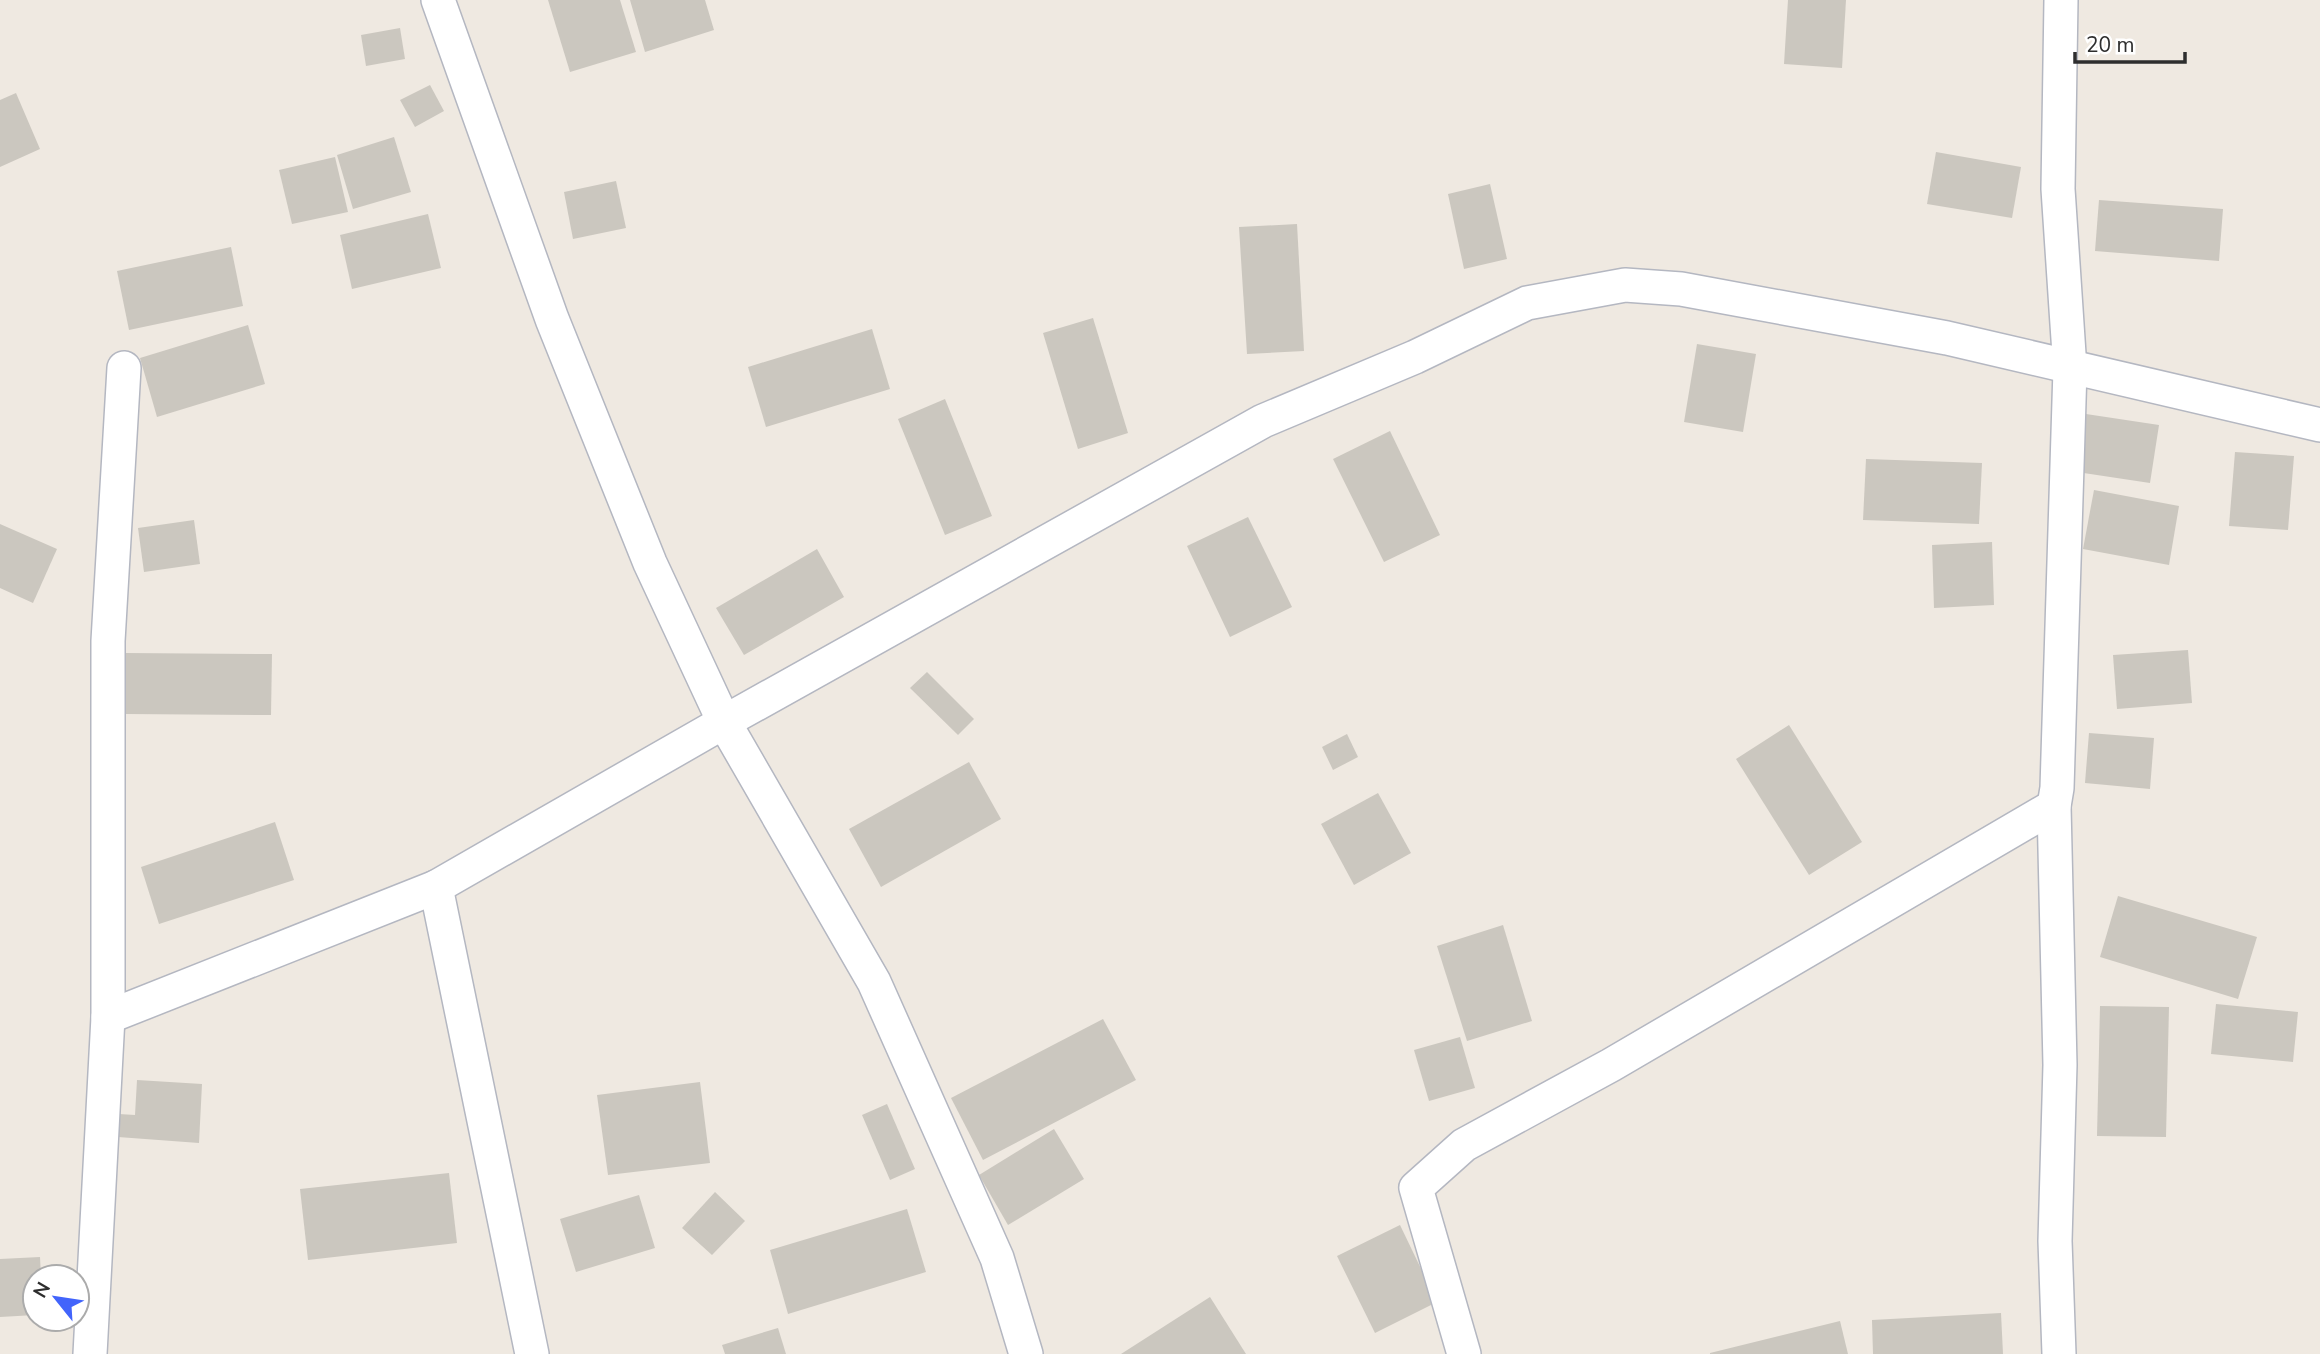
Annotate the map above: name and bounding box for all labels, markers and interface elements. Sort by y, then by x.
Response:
scale bar [2075,21,2185,65]
text: 20 m [2086,31,2135,59]
north arrow [21,1263,91,1333]
text: N [27,1277,57,1303]

